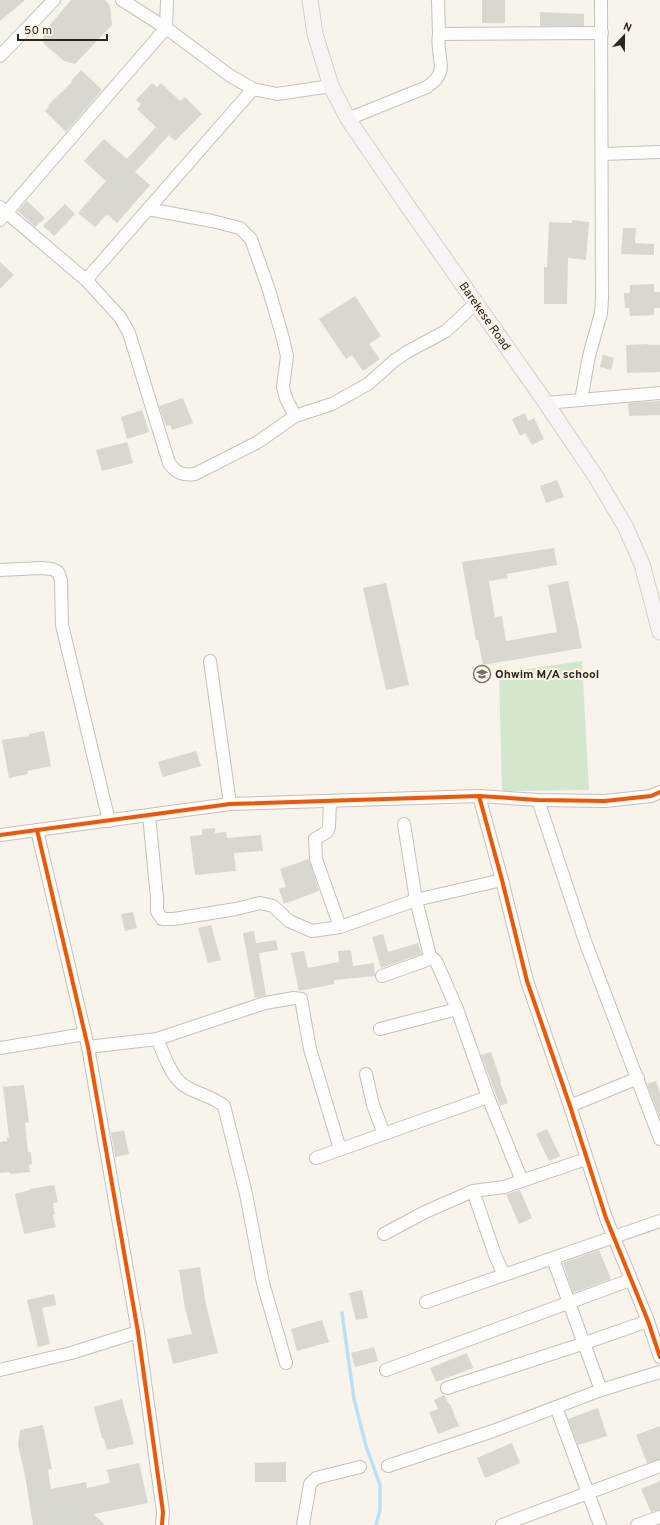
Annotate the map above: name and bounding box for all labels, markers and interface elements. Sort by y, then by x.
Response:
scale bar [18,16,107,42]
north arrow [604,16,644,56]
text: N [621,20,634,36]
text: 50 m [24,23,52,39]
street label: Barekese Road [455,279,514,354]
school or university icon: Ohwim M/A school [472,664,492,684]
place label: Ohwim M/A school [495,667,599,683]

